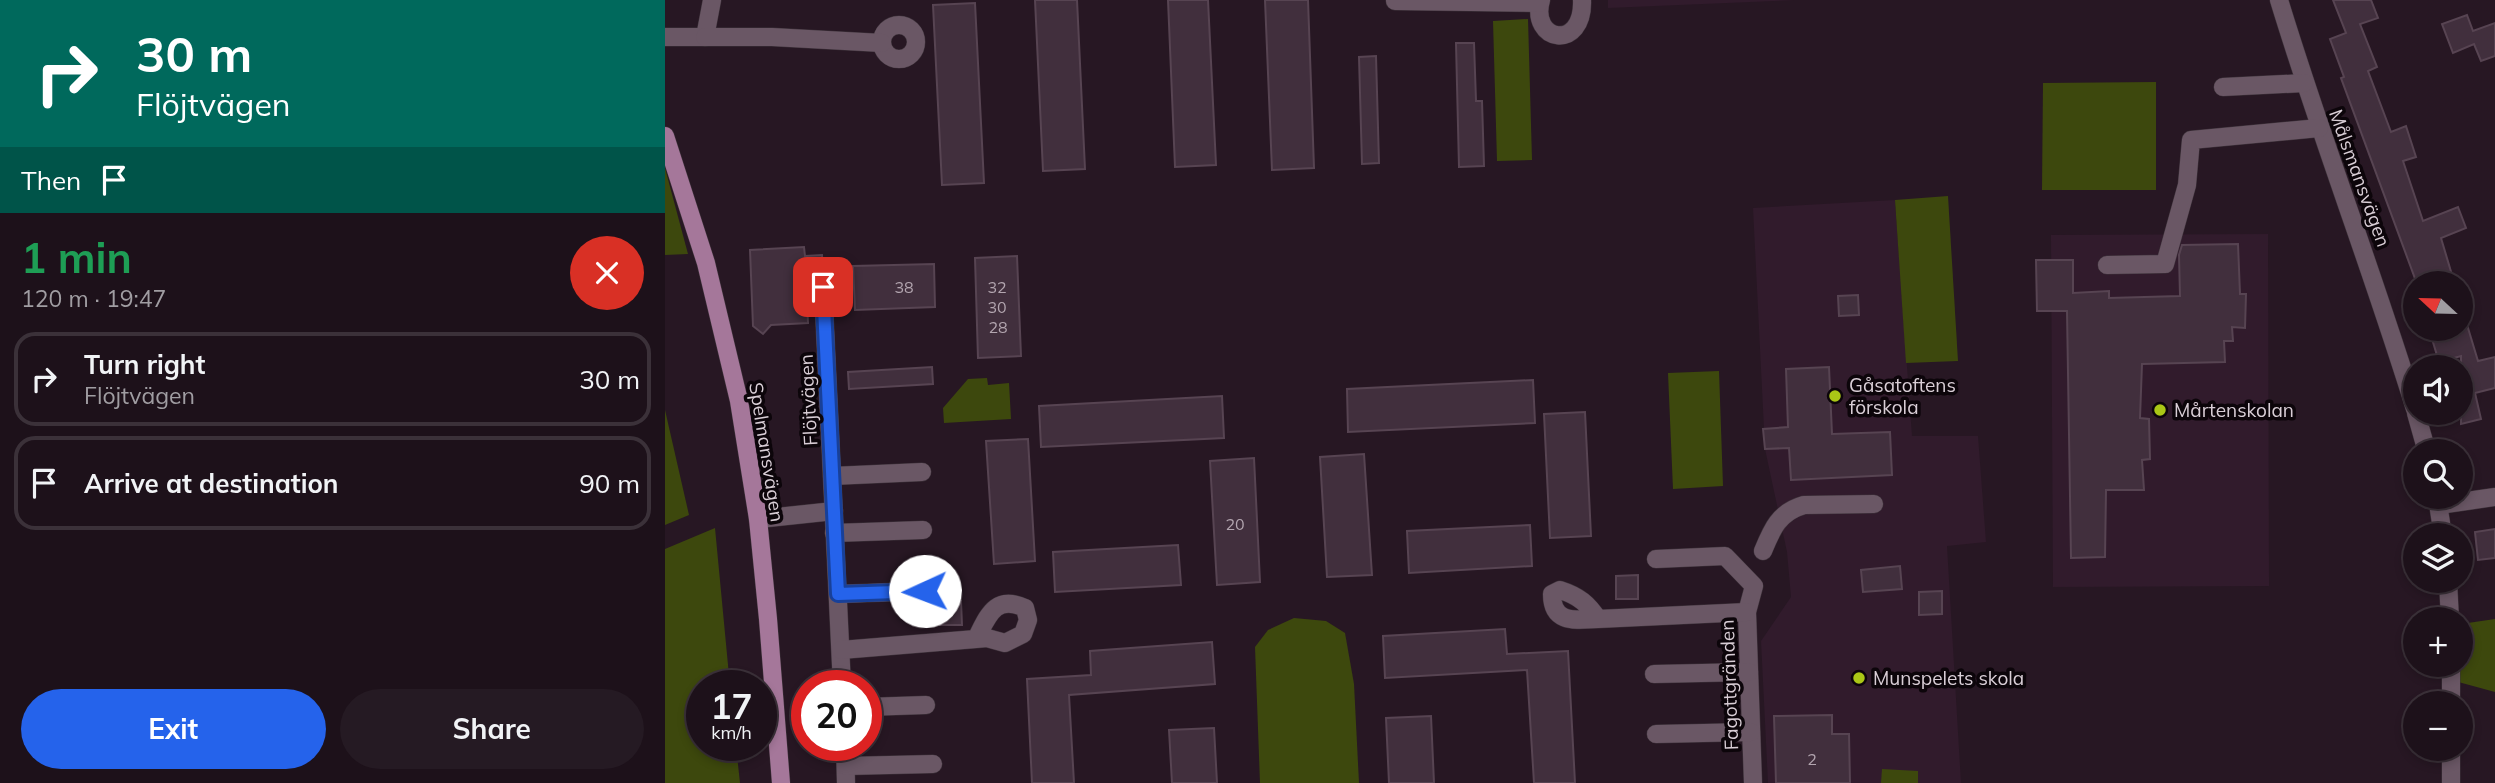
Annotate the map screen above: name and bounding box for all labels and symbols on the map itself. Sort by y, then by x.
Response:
street label: Målsmansvägen [2324,106,2396,250]
pin [793,257,853,317]
north arrow [2403,271,2473,341]
house number: 38 [894,277,914,297]
house number: 32 [987,277,1007,297]
house number: 30 [987,297,1007,317]
house number: 28 [988,317,1008,337]
street label: Flöjtvägen [794,354,822,446]
place label: Gåsatoftens förskola [1849,373,1956,419]
street label: Spelmansvägen [744,381,790,523]
marker: Gåsatoftens förskola [1827,388,1843,404]
place label: Mårtenskolan [2174,398,2294,422]
marker: Mårtenskolan [2152,402,2168,418]
house number: 20 [1225,514,1245,534]
position arrow [888,554,962,628]
street label: Fagottgränden [1715,619,1743,751]
place label: Munspelets skola [1873,666,2024,690]
speed limit sign: 20 [791,670,882,761]
marker: Munspelets skola [1851,670,1867,686]
house number: 2 [1807,749,1817,769]

